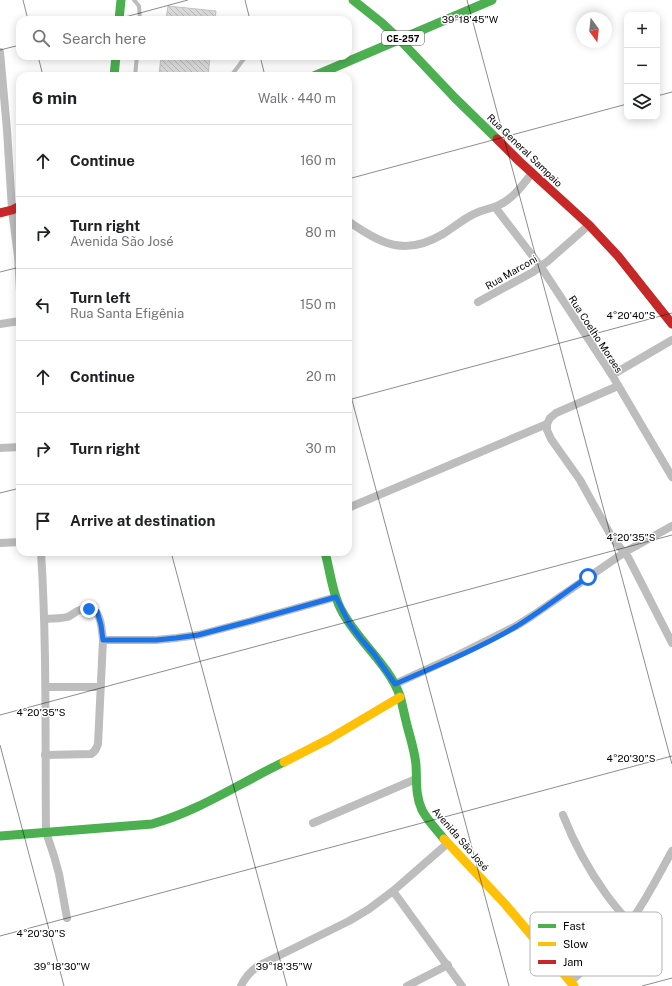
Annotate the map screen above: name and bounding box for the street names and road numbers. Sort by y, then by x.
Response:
road number: CE-257 [382,31,424,45]
street label: Rua General Sampaio [485,111,565,189]
street label: Rua Marconi [483,252,539,292]
street label: Rua Coelho Moraes [567,293,625,375]
street label: Avenida São José [430,805,492,873]

